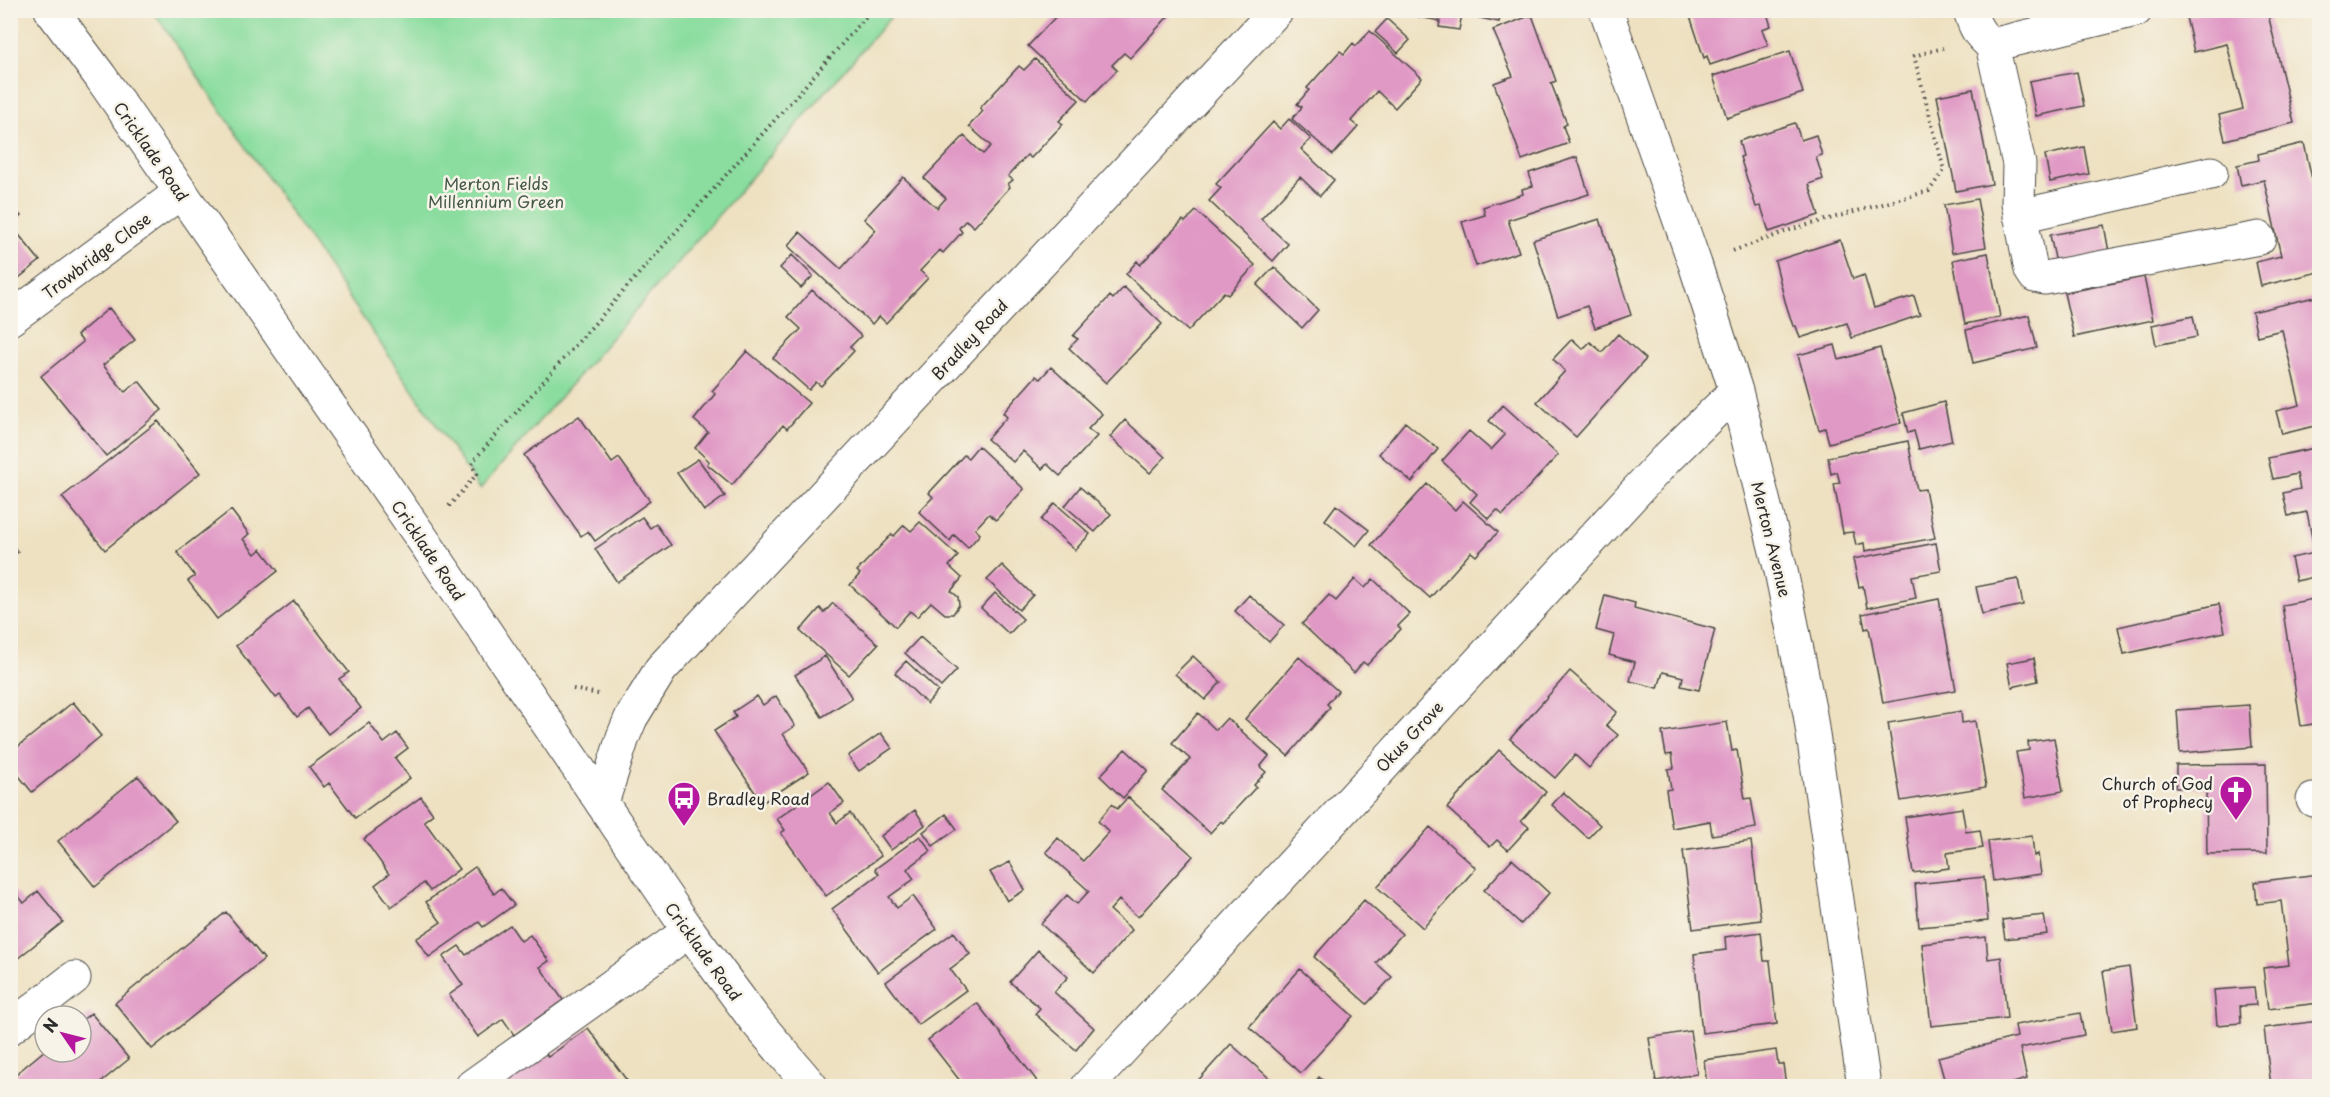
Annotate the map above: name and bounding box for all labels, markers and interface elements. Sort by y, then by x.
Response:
street label: Cricklade Road [109,96,195,206]
park label: Merton Fields Millennium Green [428,171,564,213]
street label: Trowbridge Close [37,206,155,304]
street label: Bradley Road [925,293,1013,385]
street label: Merton Avenue [1746,479,1798,600]
street label: Cricklade Road [386,495,472,605]
street label: Okus Grove [1370,695,1448,777]
place label: Church of God of Prophecy [2101,771,2213,813]
church icon: Church of God of Prophecy [2218,774,2254,821]
bus stop icon: Bradley Road [666,780,702,827]
place label: Bradley Road [707,786,810,810]
street label: Cricklade Road [660,897,748,1005]
north arrow [33,1004,93,1064]
text: N [36,1013,63,1037]

